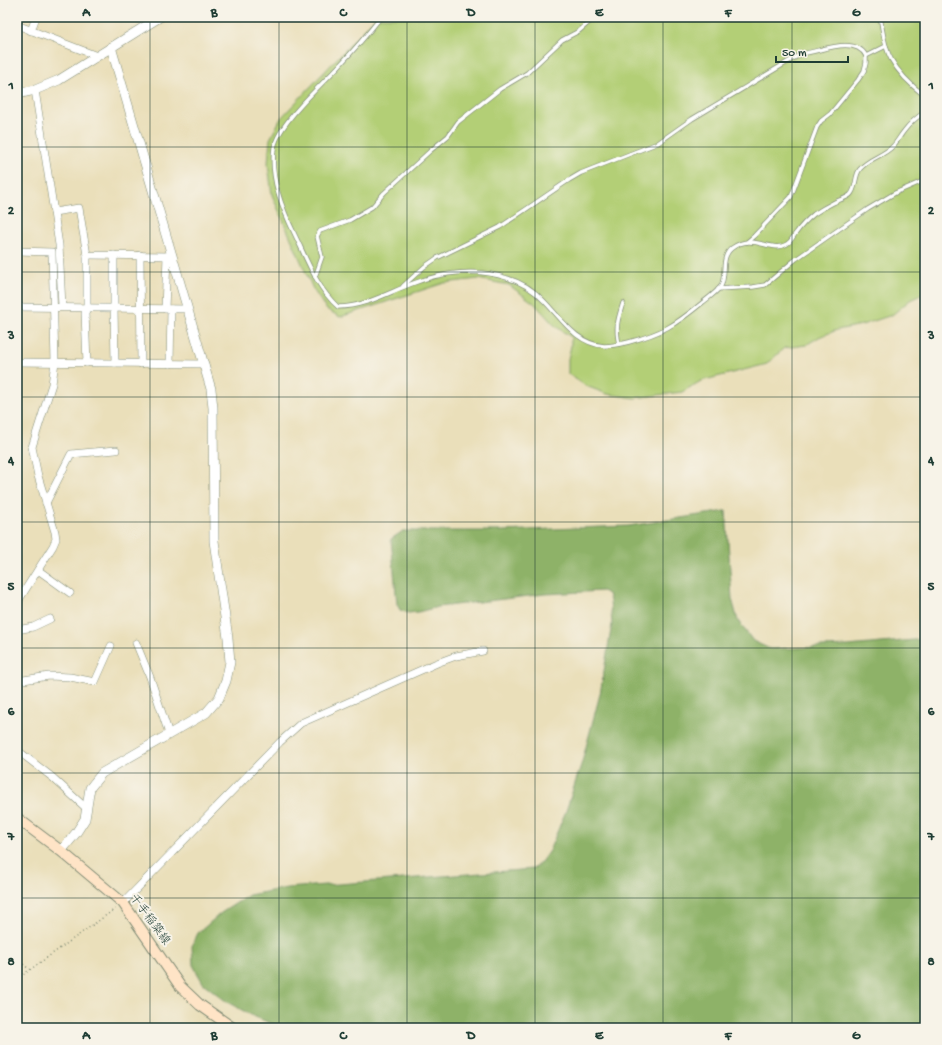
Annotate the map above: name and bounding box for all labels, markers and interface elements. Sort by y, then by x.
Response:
text: A [81,6,91,21]
text: B [210,6,219,21]
text: C [338,6,348,21]
text: D [466,6,476,21]
text: E [595,6,604,21]
text: F [724,6,733,21]
text: G [852,6,861,21]
scale bar [776,38,848,64]
text: 50 m [782,47,807,61]
text: 1 [7,79,14,94]
text: 1 [927,79,934,94]
text: 2 [8,204,15,219]
text: 2 [928,204,935,219]
text: 3 [7,329,15,344]
text: 3 [927,329,935,344]
text: 4 [7,454,15,469]
text: 4 [927,454,935,469]
text: 5 [8,580,15,595]
text: 5 [928,580,935,595]
text: 6 [8,705,15,720]
text: 6 [928,705,935,720]
text: 7 [7,830,16,845]
text: 7 [927,830,936,845]
street label: 千手稲築線 [126,891,173,948]
text: 8 [7,955,15,970]
text: 8 [927,955,935,970]
text: A [81,1029,91,1044]
text: B [210,1029,219,1044]
text: C [338,1029,348,1044]
text: D [466,1029,476,1044]
text: E [595,1029,604,1044]
text: F [724,1029,733,1044]
text: G [852,1029,861,1044]

